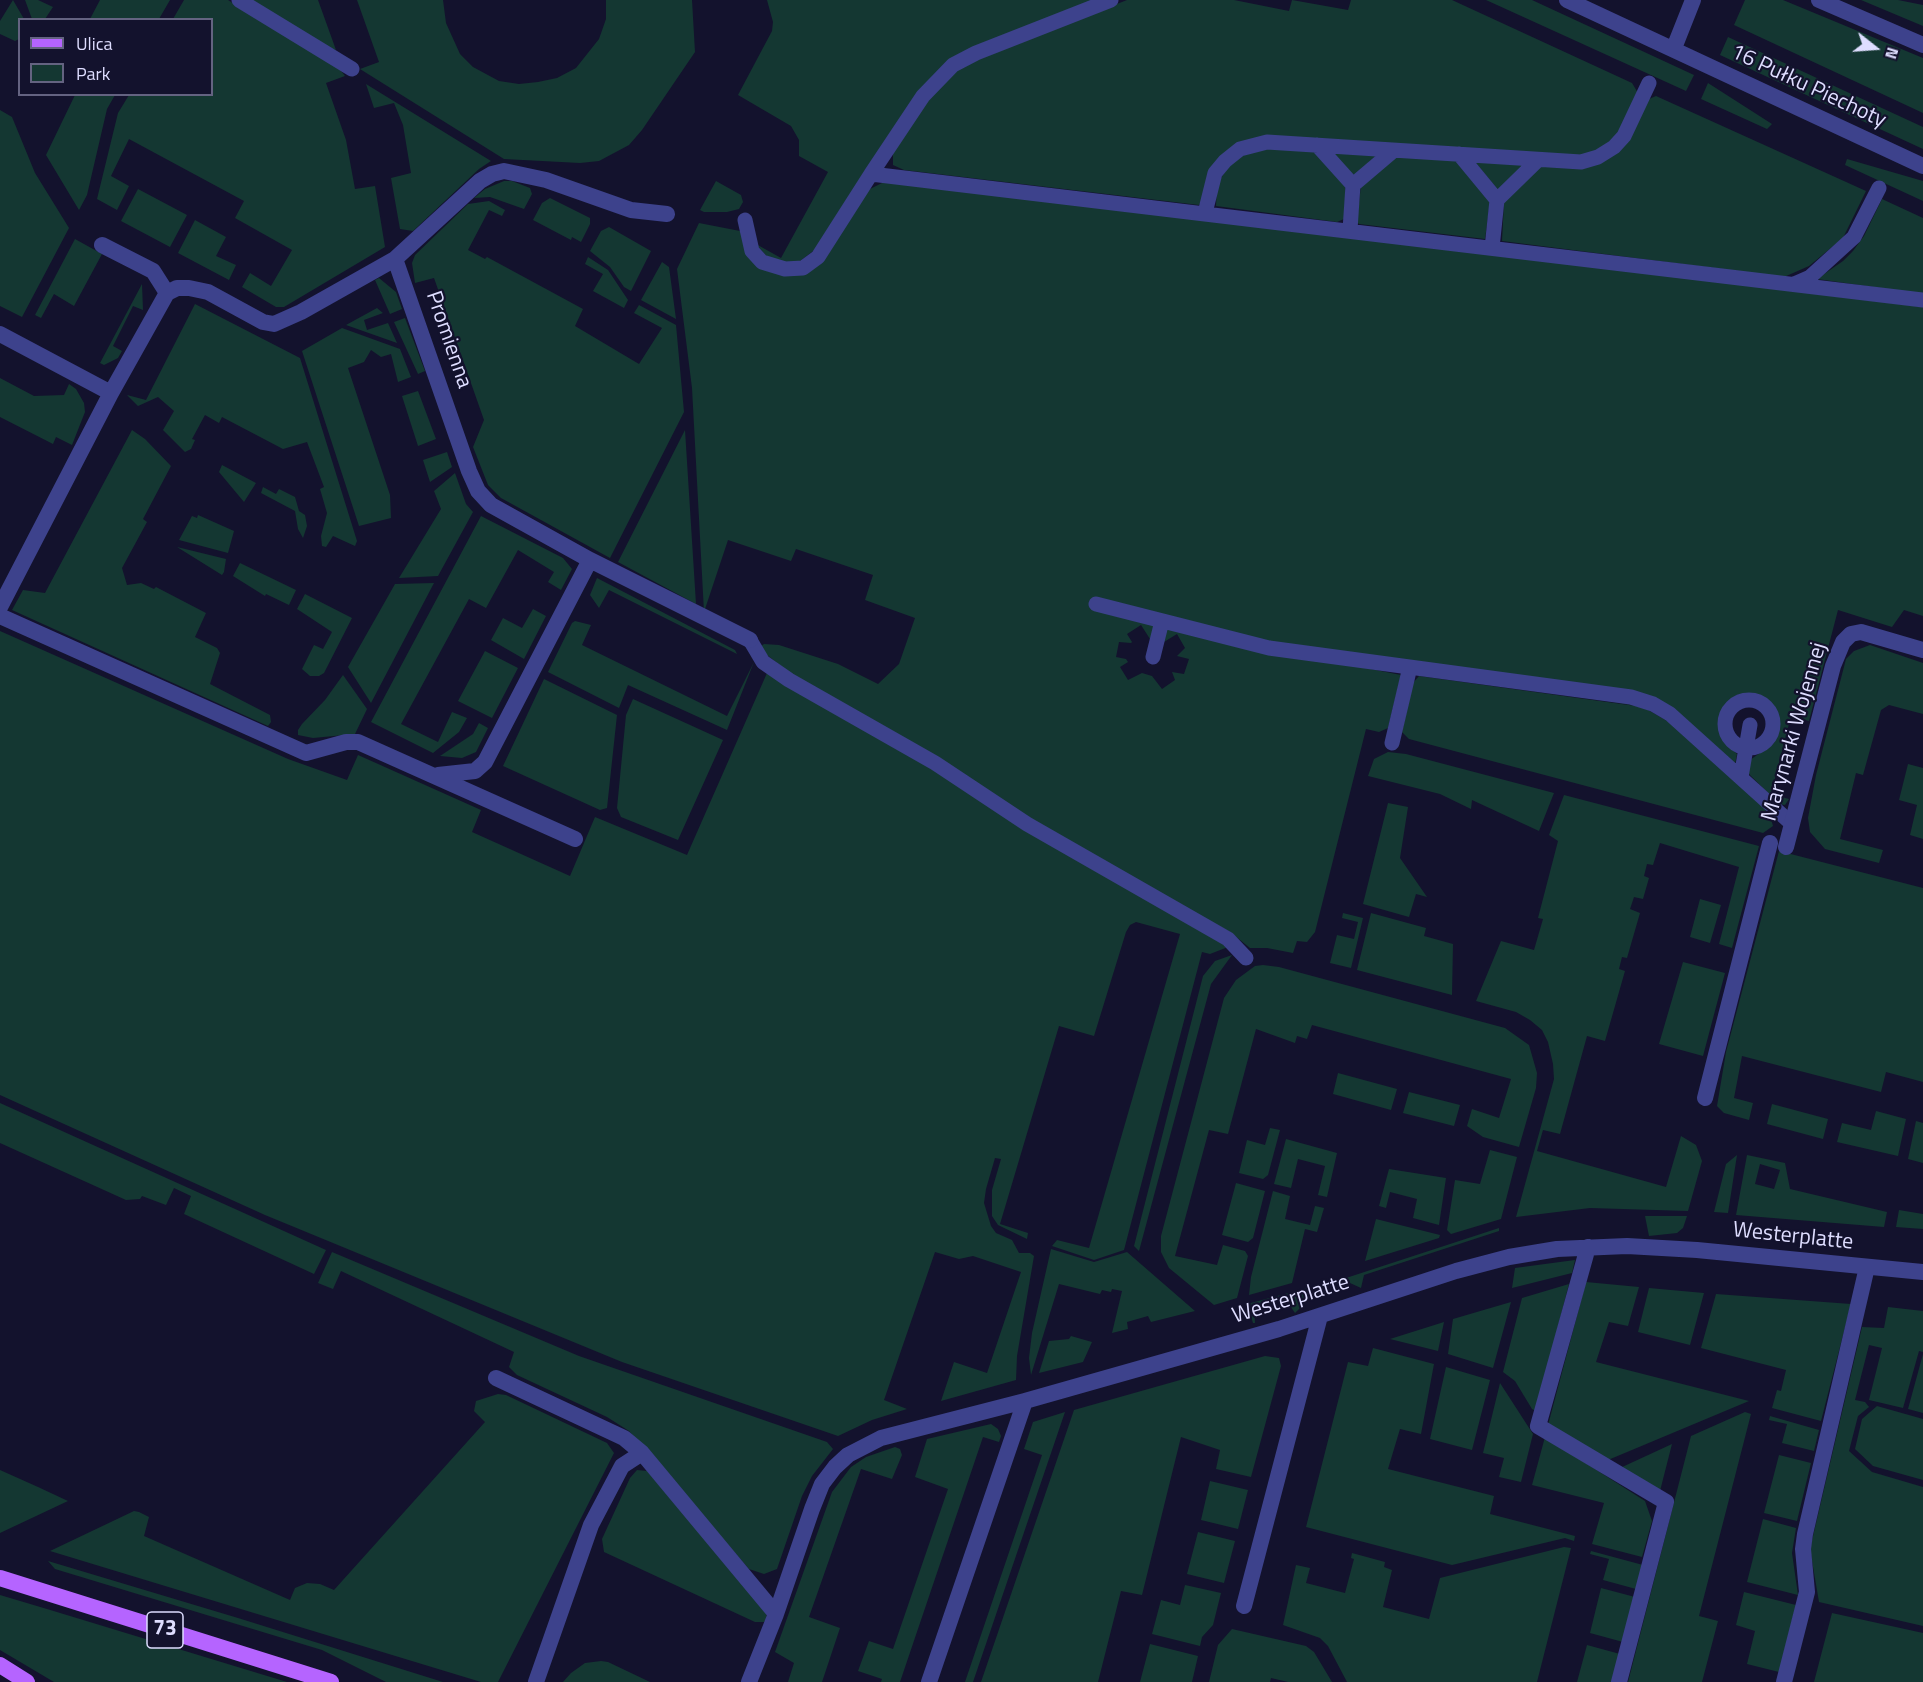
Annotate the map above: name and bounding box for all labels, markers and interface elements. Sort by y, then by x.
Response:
legend [18,18,213,96]
north arrow [1845,18,1905,78]
text: Ulica [76,30,113,57]
street label: 16 Pułku Piechoty [1726,39,1890,135]
text: N [1879,44,1905,62]
text: Park [76,60,110,87]
street label: Promienna [419,288,477,392]
street label: Marynarki Wojennej [1757,640,1833,824]
street label: Westerplatte [1731,1218,1855,1256]
street label: Westerplatte [1229,1270,1353,1330]
road number: 73 [147,1612,183,1648]

